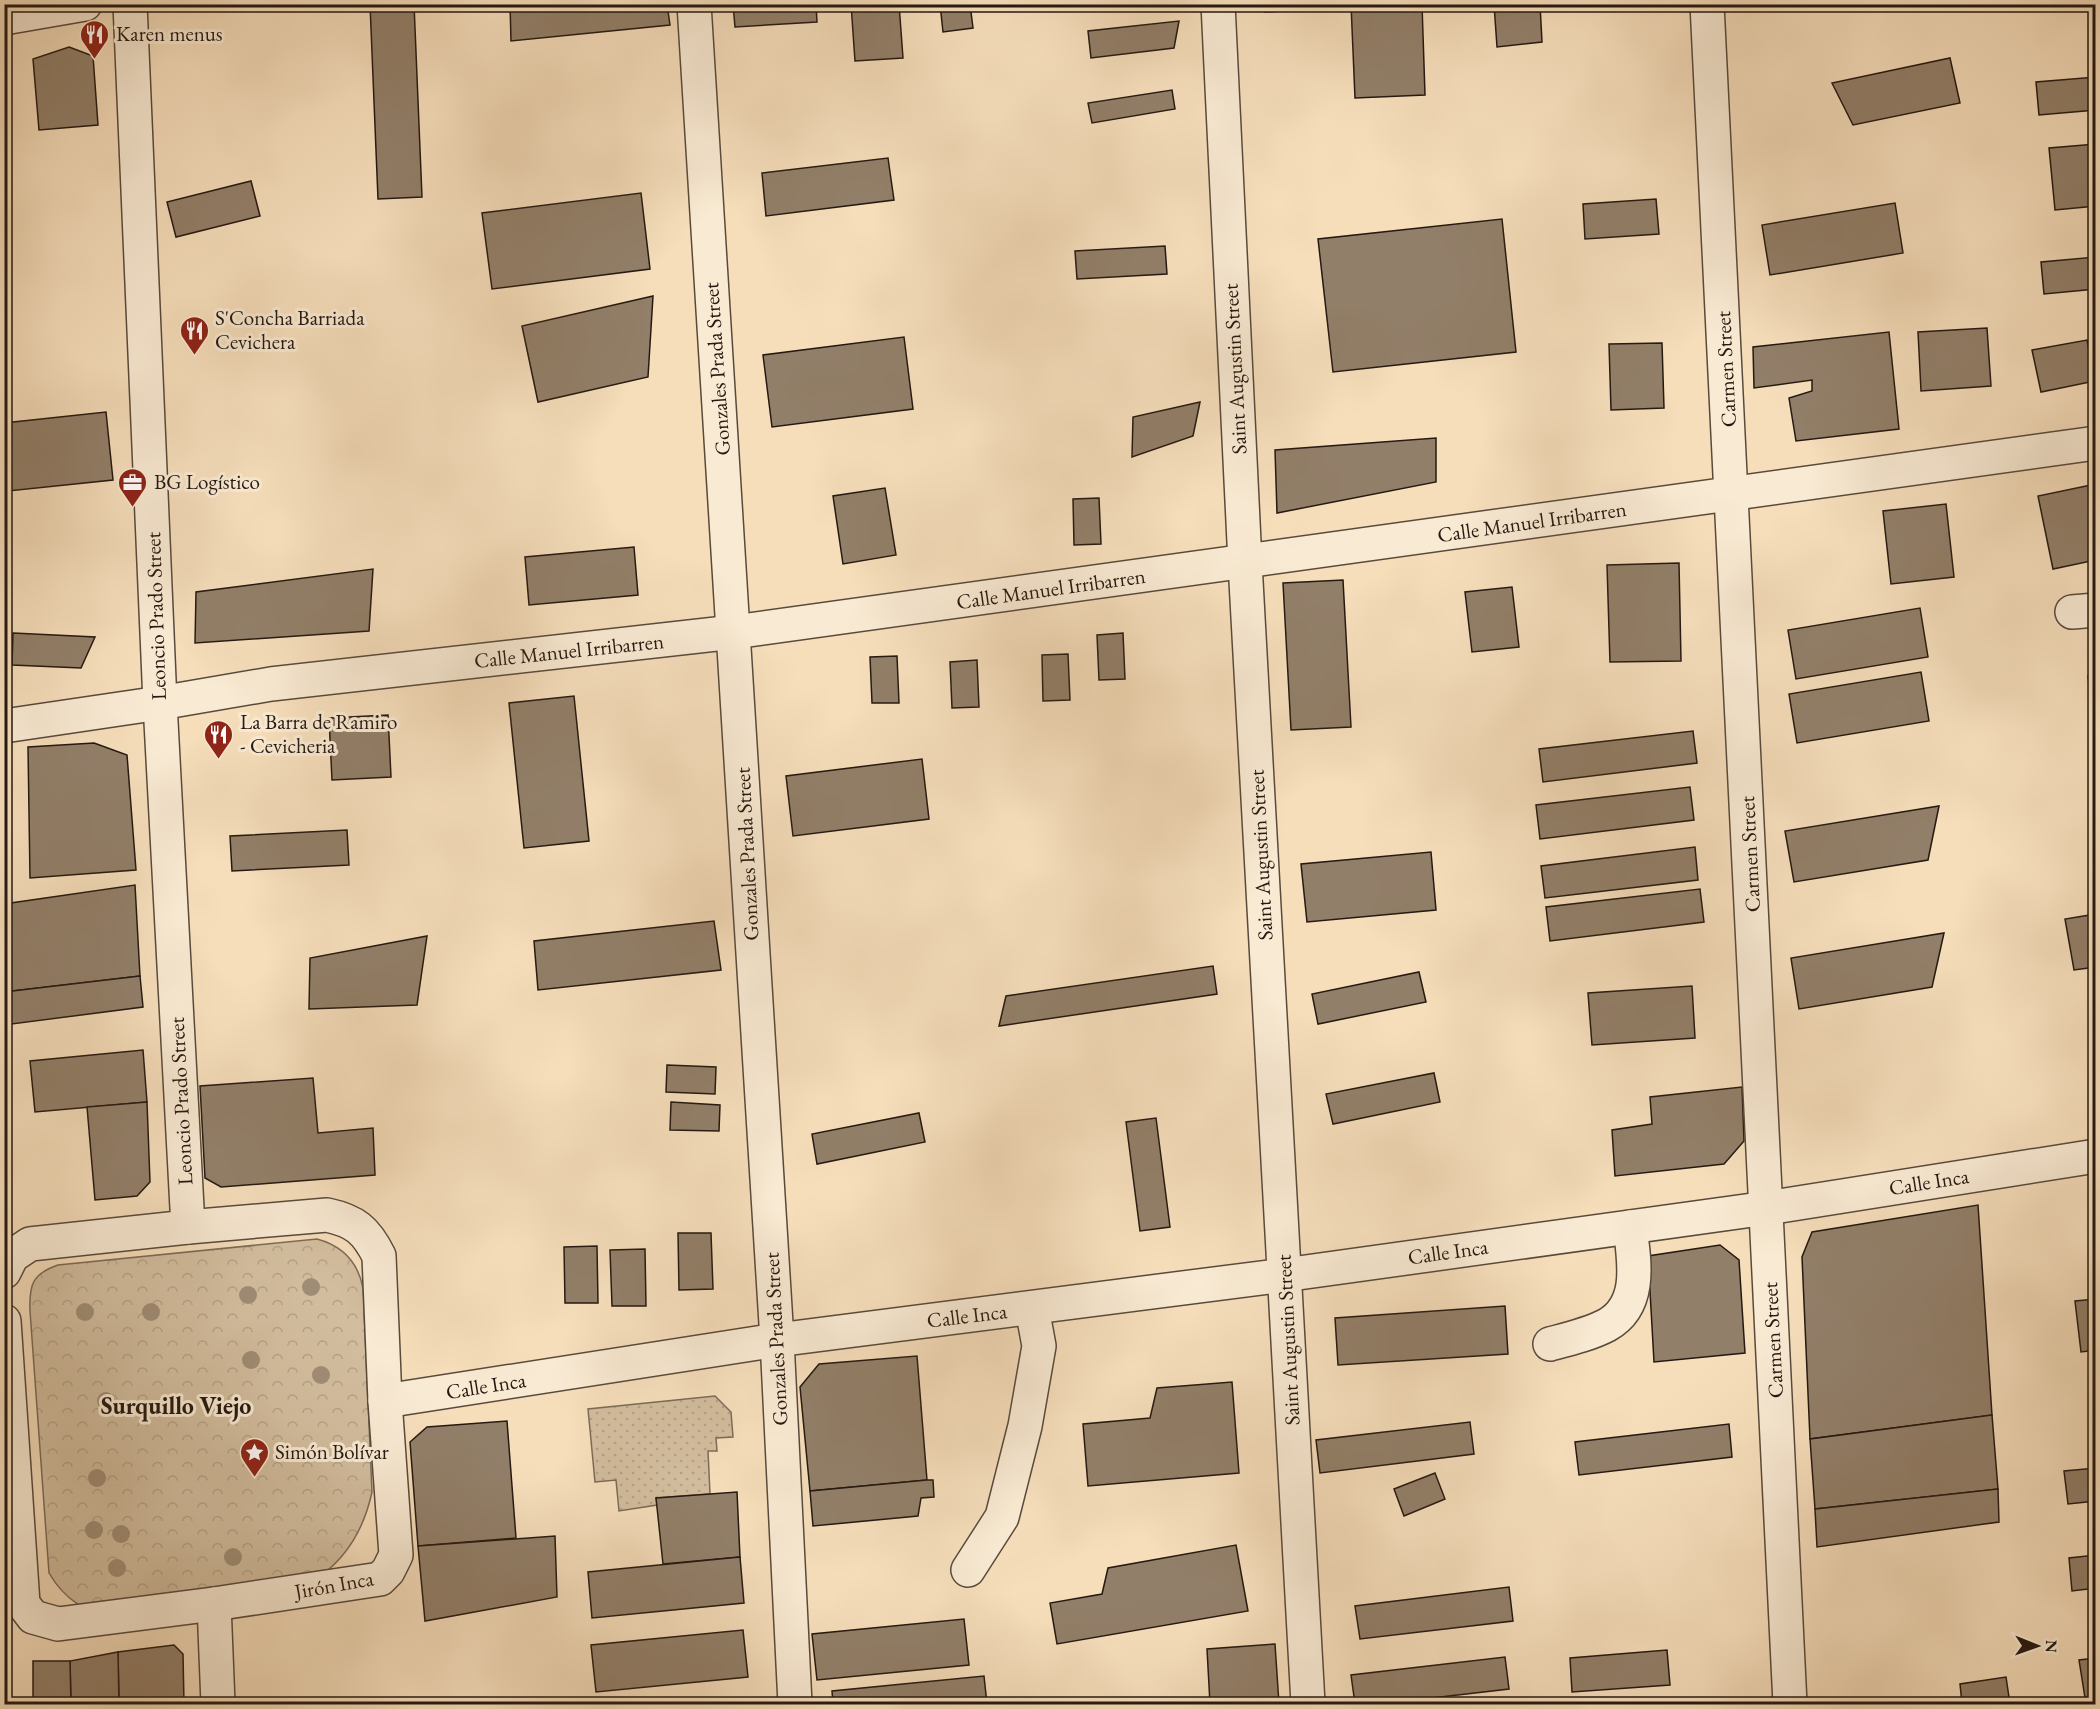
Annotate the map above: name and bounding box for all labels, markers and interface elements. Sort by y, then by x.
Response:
restaurant icon: Karen menus [79,18,111,60]
place label: Karen menus [116,20,223,47]
street label: Gonzales Prada Street [697,281,736,457]
street label: Saint Augustin Street [1217,283,1252,455]
place label: S'Concha Barriada Cevichera [215,304,365,355]
street label: Carmen Street [1709,310,1742,428]
restaurant icon: S'Concha Barriada Cevichera [178,314,210,356]
office icon: BG Logístico [117,466,149,508]
place label: BG Logístico [154,468,260,495]
street label: Calle Manuel Irribarren [1436,495,1628,548]
street label: Leoncio Prado Street [139,531,172,701]
street label: Calle Manuel Irribarren [955,562,1147,615]
street label: Calle Manuel Irribarren [473,627,665,674]
place label: La Barra de Ramiro - Cevicheria [240,708,397,759]
restaurant icon: La Barra de Ramiro - Cevicheria [203,718,235,760]
street label: Gonzales Prada Street [728,766,765,941]
street label: Saint Augustin Street [1243,769,1278,941]
street label: Carmen Street [1733,795,1766,913]
street label: Leoncio Prado Street [163,1016,198,1186]
street label: Calle Inca [1887,1162,1971,1201]
street label: Calle Inca [1406,1232,1490,1270]
street label: Gonzales Prada Street [757,1251,794,1426]
street label: Saint Augustin Street [1270,1254,1305,1426]
street label: Carmen Street [1756,1281,1789,1399]
street label: Calle Inca [925,1297,1009,1334]
street label: Calle Inca [444,1366,528,1405]
district label: Surquillo Viejo [101,1390,251,1422]
place icon: Simón Bolívar [238,1436,270,1478]
place label: Simón Bolívar [275,1438,389,1465]
street label: Jirón Inca [290,1564,376,1605]
north arrow [2007,1616,2067,1676]
text: N [2041,1640,2062,1653]

